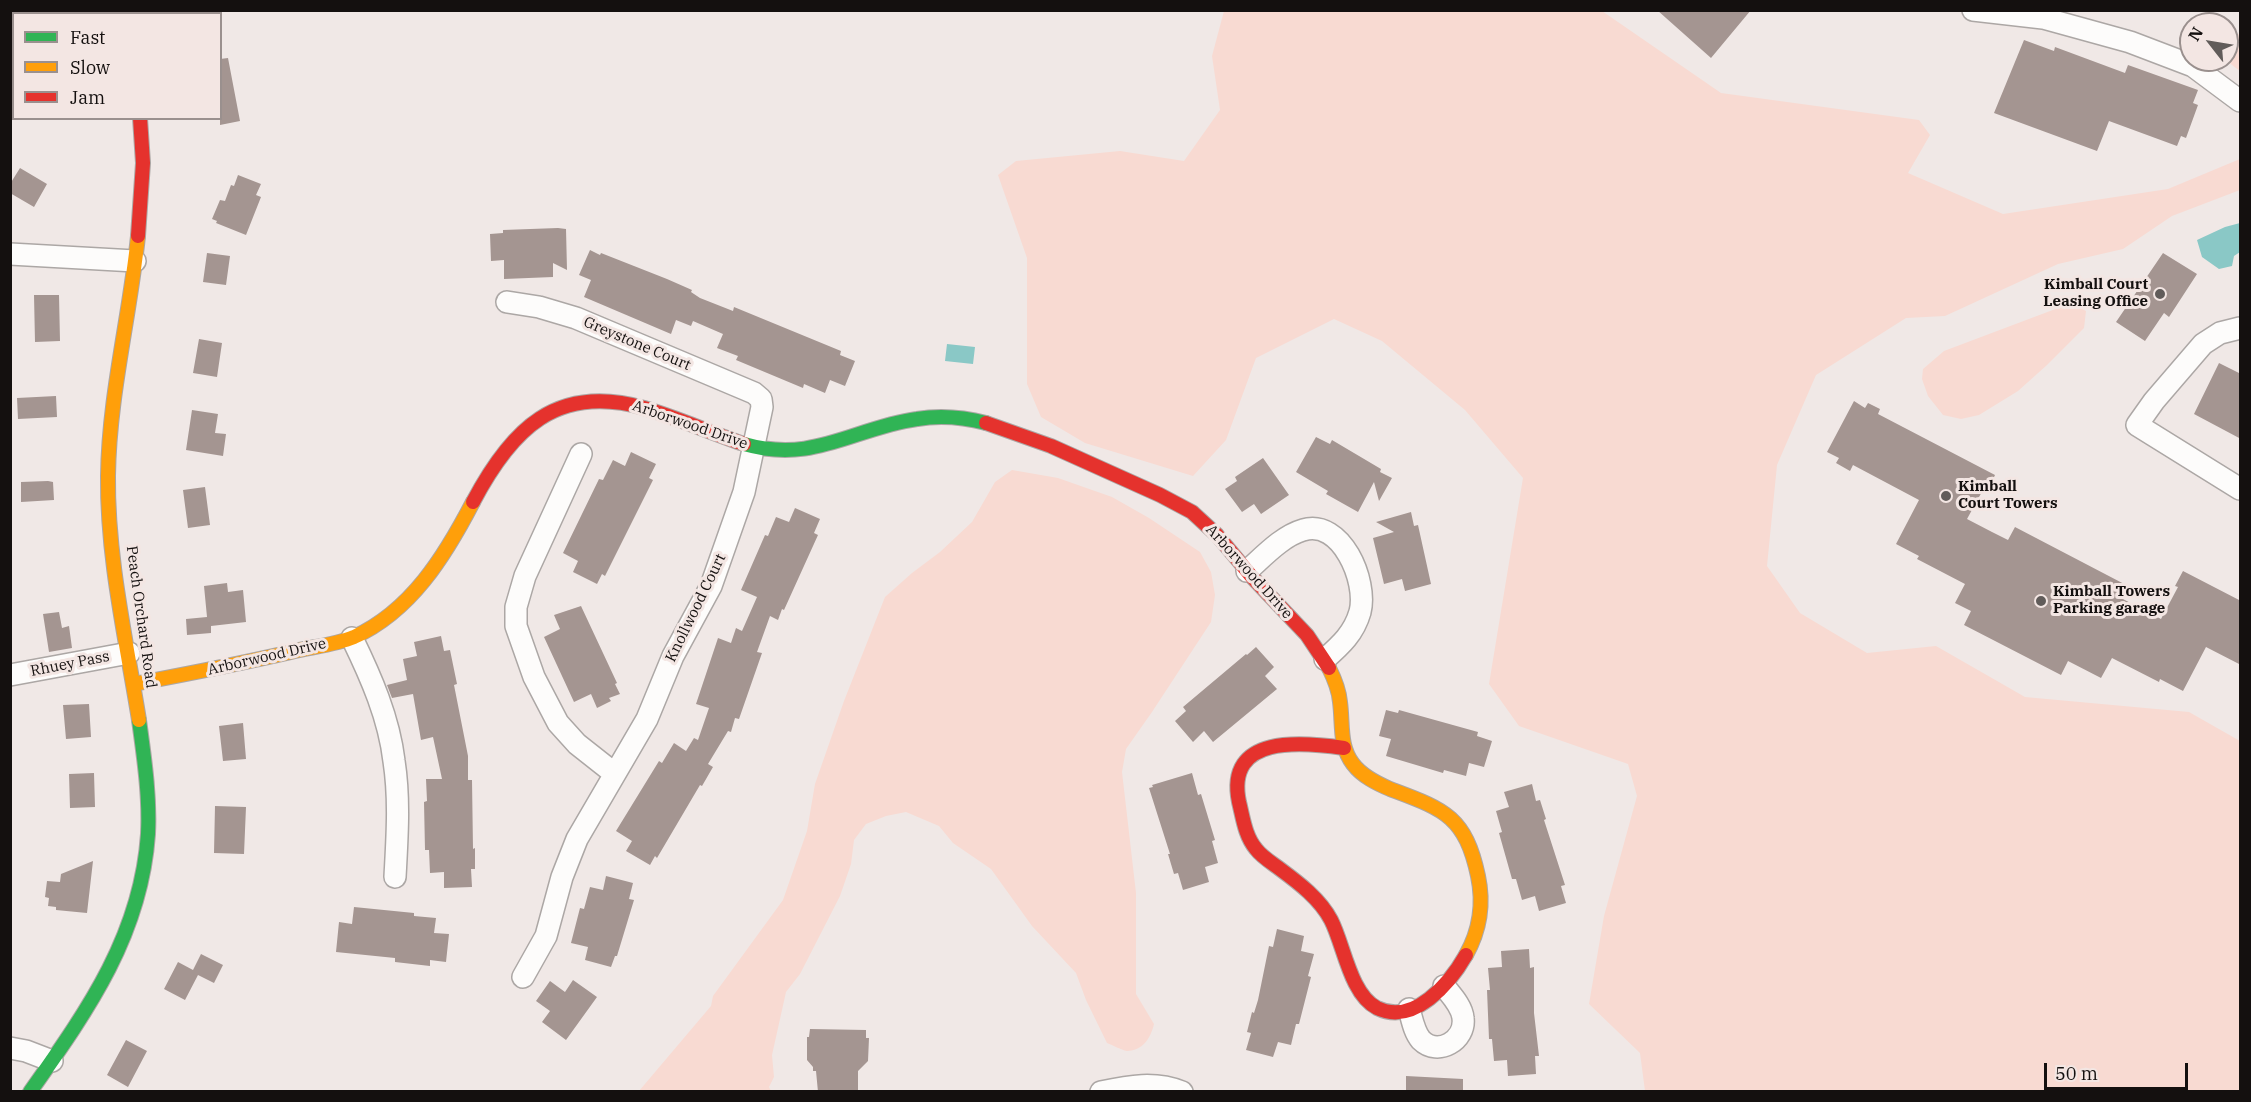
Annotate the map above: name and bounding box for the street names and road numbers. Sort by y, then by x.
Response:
street label: Greystone Court [581,313,693,375]
street label: Arborwood Drive [630,397,750,453]
street label: Arborwood Drive [1202,521,1296,623]
street label: Peach Orchard Road [122,545,160,689]
street label: Knollwood Court [662,551,730,665]
street label: Arborwood Drive [206,635,328,679]
street label: Rhuey Pass [29,648,111,680]

